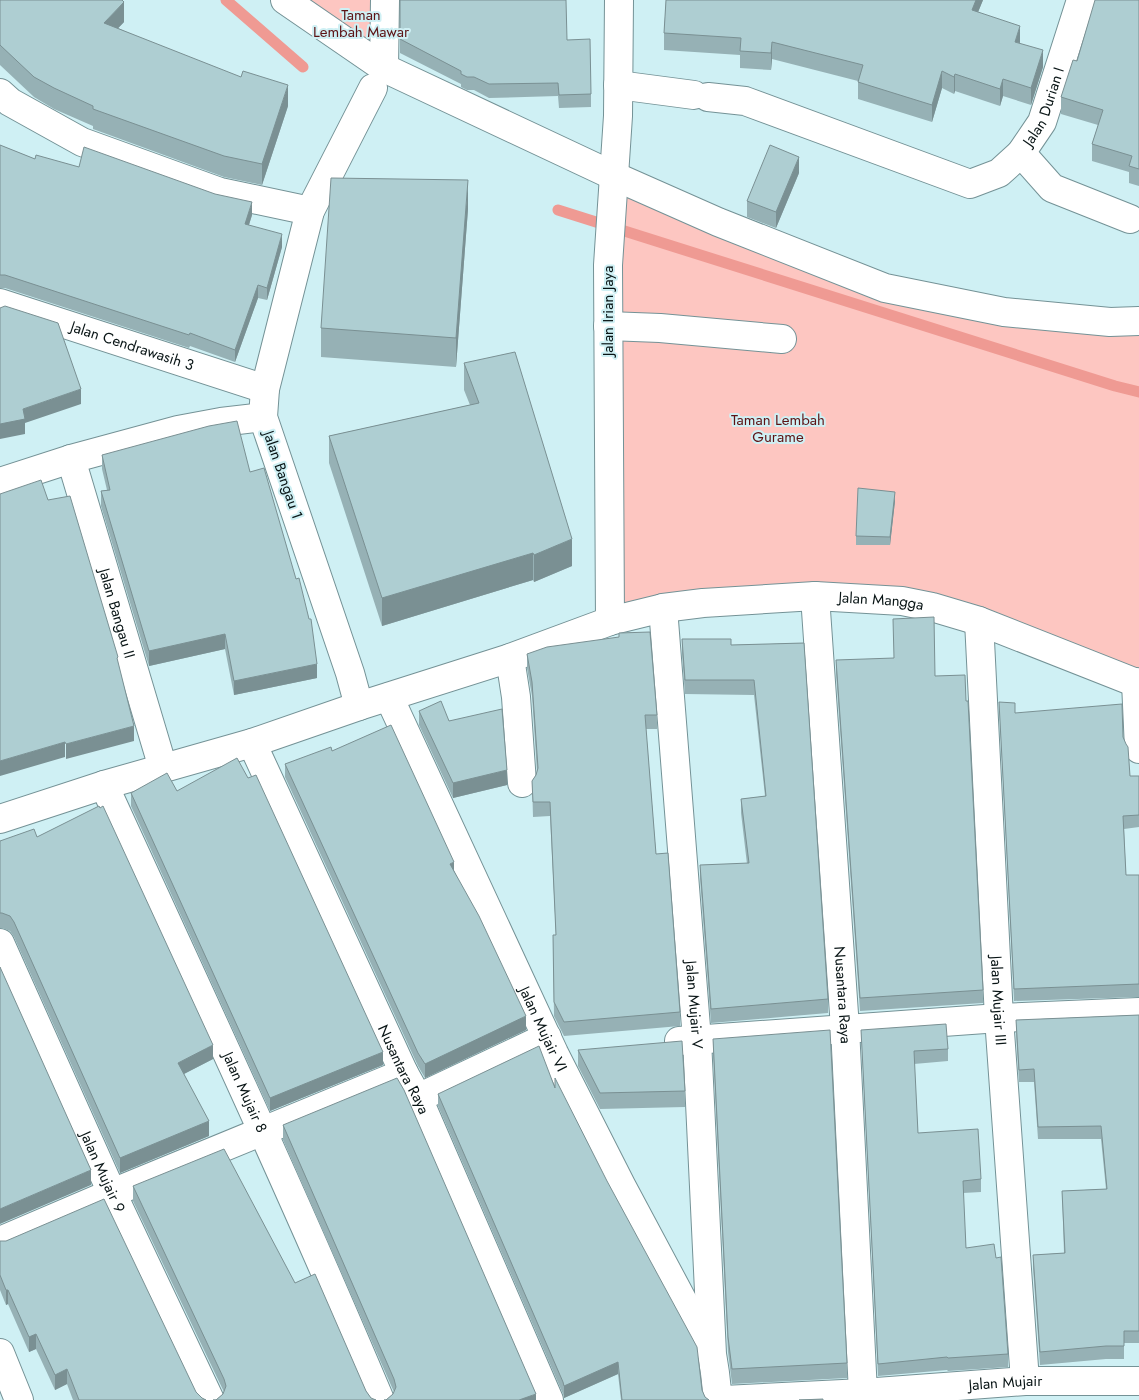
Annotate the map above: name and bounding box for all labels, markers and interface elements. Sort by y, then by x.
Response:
park label: Taman Lembah Mawar [313,4,410,43]
street label: Jalan Durian I [1016,64,1070,153]
street label: Jalan Irian Jaya [597,266,619,358]
street label: Jalan Cendrawasih 3 [66,315,197,376]
park label: Taman Lembah Gurame [731,409,825,448]
street label: Jalan Bangau 1 [257,426,308,522]
street label: Jalan Bangau II [93,564,141,661]
street label: Jalan Mangga [836,586,926,616]
street label: Nusantara Raya [828,946,857,1044]
street label: Jalan Mujair III [985,953,1012,1046]
street label: Jalan Mujair V [680,958,708,1049]
street label: Jalan Mujair VI [513,981,573,1076]
street label: Nusantara Raya [372,1021,435,1118]
street label: Jalan Mujair 8 [216,1046,273,1136]
street label: Jalan Mujair 9 [74,1126,131,1216]
street label: Jalan Mujair [966,1370,1043,1396]

